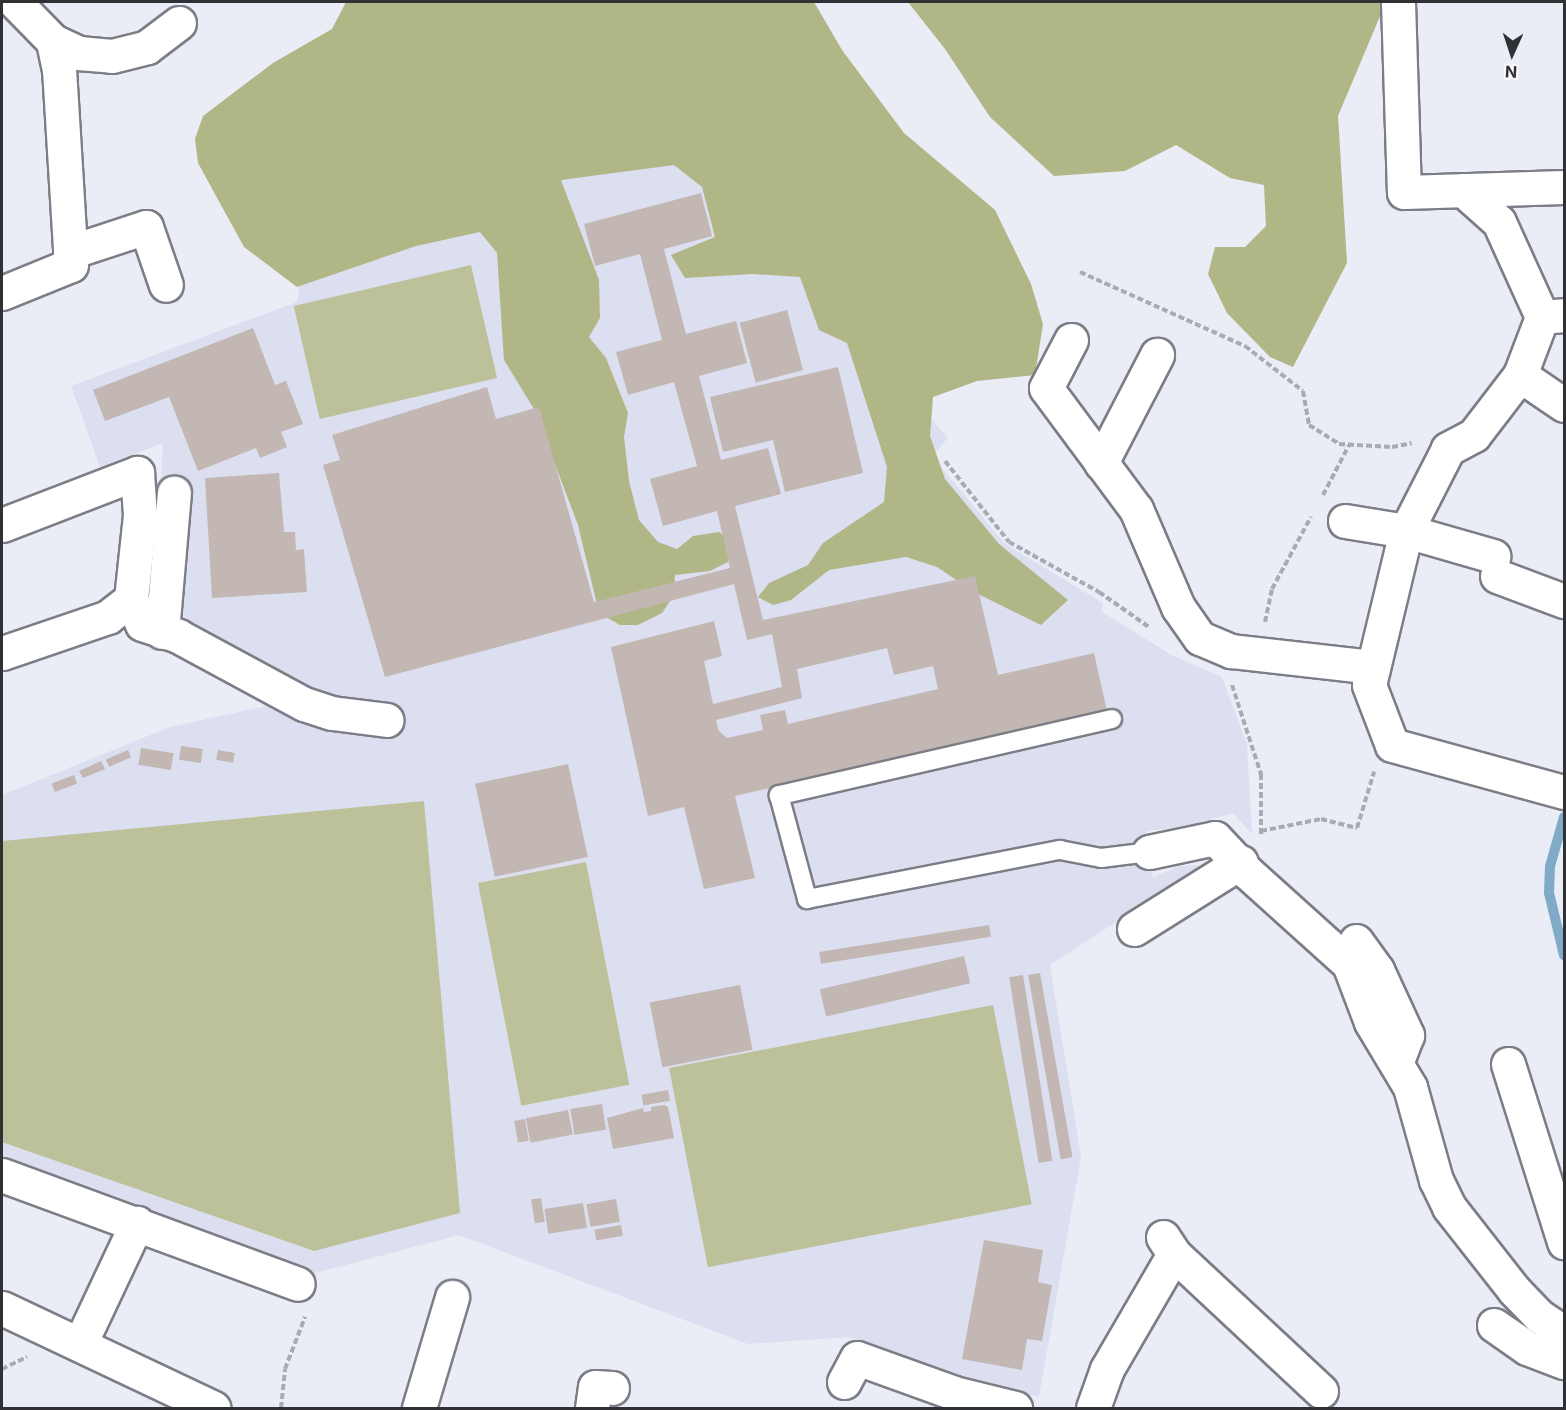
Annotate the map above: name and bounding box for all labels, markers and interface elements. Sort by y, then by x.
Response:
north arrow [1482,24,1542,84]
text: N [1504,62,1518,82]

